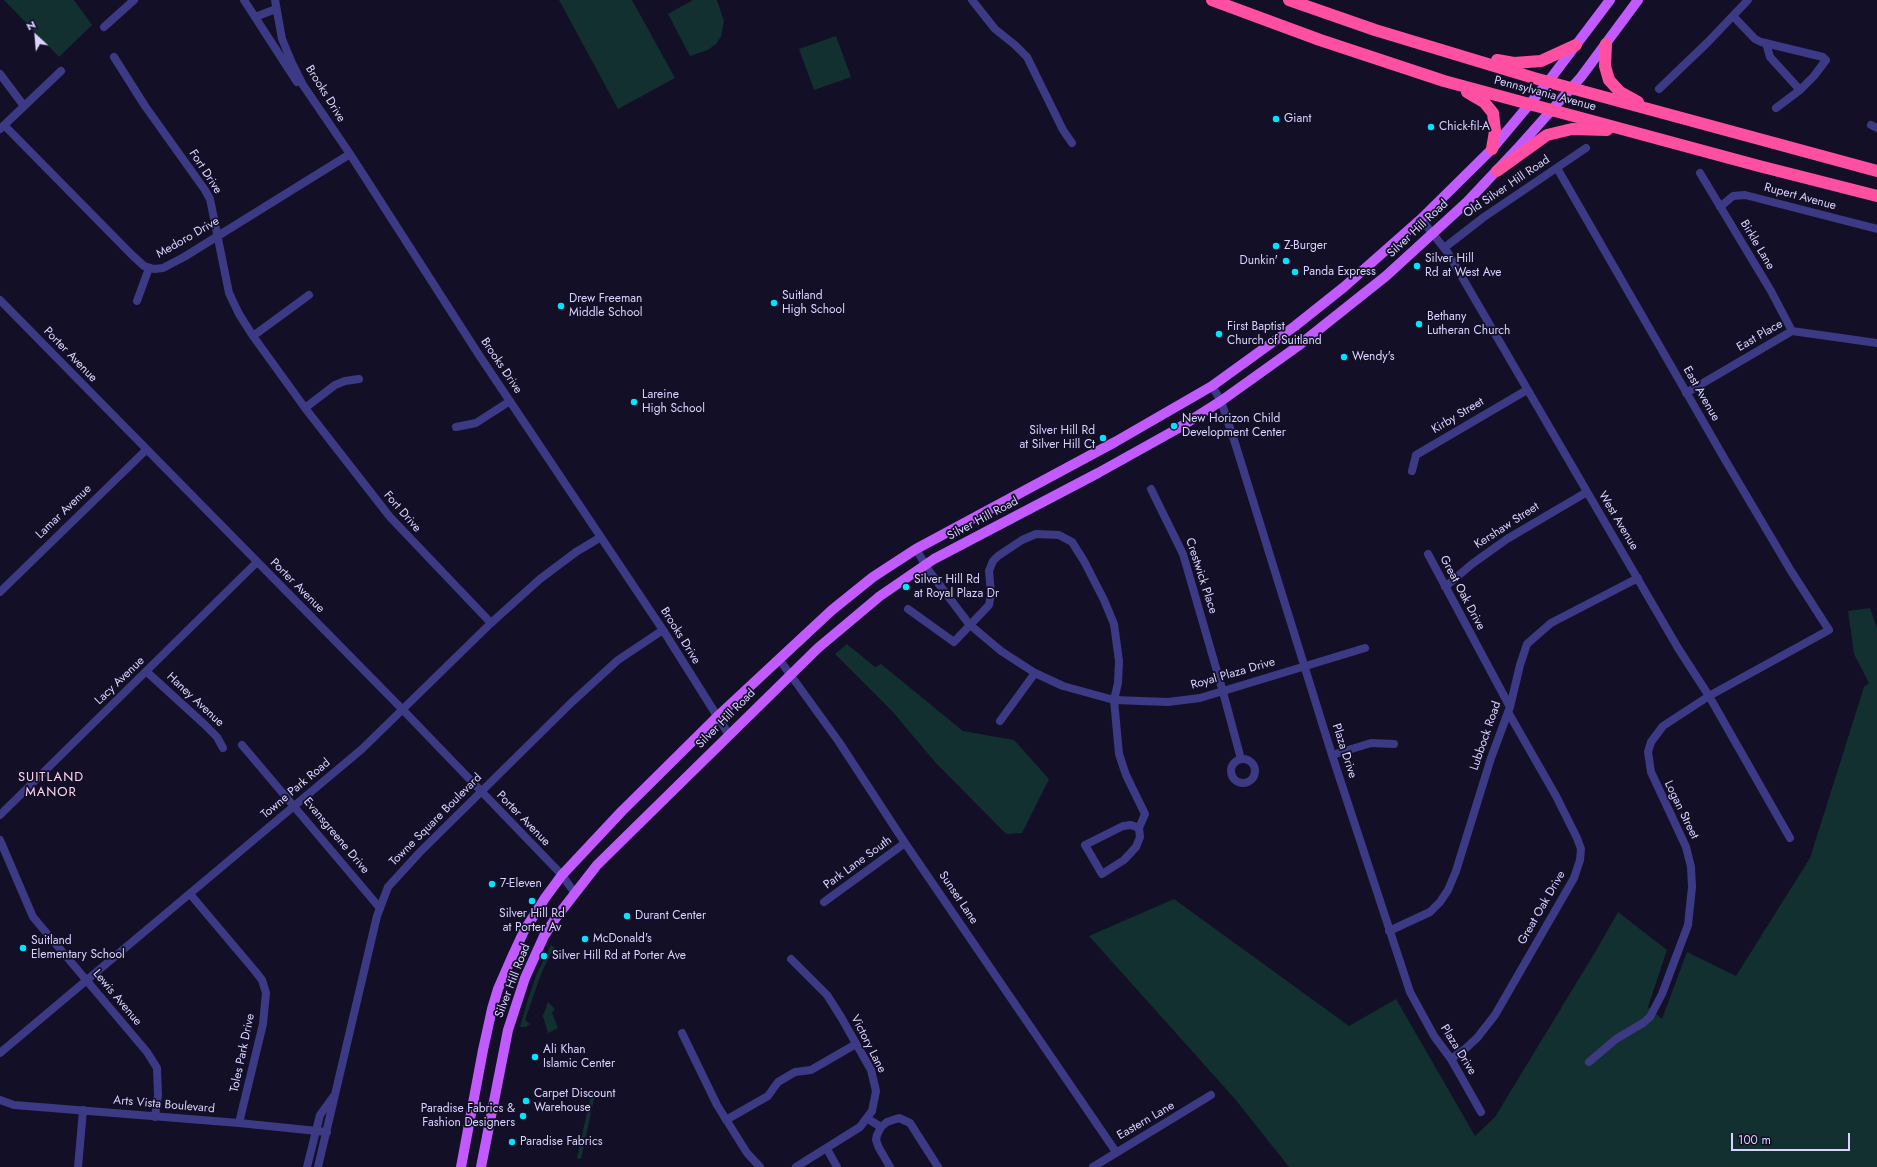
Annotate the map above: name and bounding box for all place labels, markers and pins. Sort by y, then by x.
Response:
place label: Giant [1284,112,1311,126]
marker: Giant [1271,114,1281,124]
place label: Chick-fil-A [1439,120,1490,134]
marker: Chick-fil-A [1426,122,1436,132]
place label: Z-Burger [1284,239,1327,253]
marker: Z-Burger [1271,241,1281,251]
place label: Silver Hill Rd at West Ave [1425,252,1501,280]
place label: Dunkin' [1239,254,1278,268]
marker: Dunkin' [1281,256,1291,266]
marker: Silver Hill Rd at West Ave [1412,261,1422,271]
place label: Panda Express [1303,265,1376,279]
marker: Panda Express [1290,267,1300,277]
place label: Suitland High School [782,289,845,317]
place label: Drew Freeman Middle School [569,292,643,320]
marker: Suitland High School [769,298,779,308]
marker: Drew Freeman Middle School [556,301,566,311]
place label: Bethany Lutheran Church [1427,310,1510,338]
marker: Bethany Lutheran Church [1414,319,1424,329]
place label: First Baptist Church of Suitland [1227,320,1322,348]
marker: First Baptist Church of Suitland [1214,329,1224,339]
place label: Wendy's [1352,350,1395,364]
marker: Wendy's [1339,352,1349,362]
place label: Lareine High School [642,388,705,416]
marker: Lareine High School [629,397,639,407]
place label: New Horizon Child Development Center [1182,412,1286,440]
marker: New Horizon Child Development Center [1169,421,1179,431]
place label: Silver Hill Rd at Silver Hill Ct [1019,424,1095,452]
marker: Silver Hill Rd at Silver Hill Ct [1098,433,1108,443]
place label: Silver Hill Rd at Royal Plaza Dr [914,573,999,601]
marker: Silver Hill Rd at Royal Plaza Dr [901,582,911,592]
place label: 7-Eleven [500,877,542,891]
marker: 7-Eleven [487,879,497,889]
marker: Silver Hill Rd at Porter Av [527,896,537,906]
place label: Silver Hill Rd at Porter Av [499,907,565,935]
place label: Durant Center [635,909,706,923]
marker: Durant Center [622,911,632,921]
place label: McDonald's [593,932,652,946]
place label: Suitland Elementary School [31,934,125,962]
marker: McDonald's [580,934,590,944]
marker: Suitland Elementary School [18,943,28,953]
place label: Silver Hill Rd at Porter Ave [552,949,686,963]
marker: Silver Hill Rd at Porter Ave [539,951,549,961]
place label: Ali Khan Islamic Center [543,1043,615,1071]
marker: Ali Khan Islamic Center [530,1052,540,1062]
place label: Carpet Discount Warehouse [534,1087,615,1115]
marker: Carpet Discount Warehouse [521,1096,531,1106]
place label: Paradise Fabrics & Fashion Designers [421,1102,515,1130]
marker: Paradise Fabrics & Fashion Designers [518,1111,528,1121]
place label: Paradise Fabrics [520,1135,603,1149]
marker: Paradise Fabrics [507,1137,517,1147]

